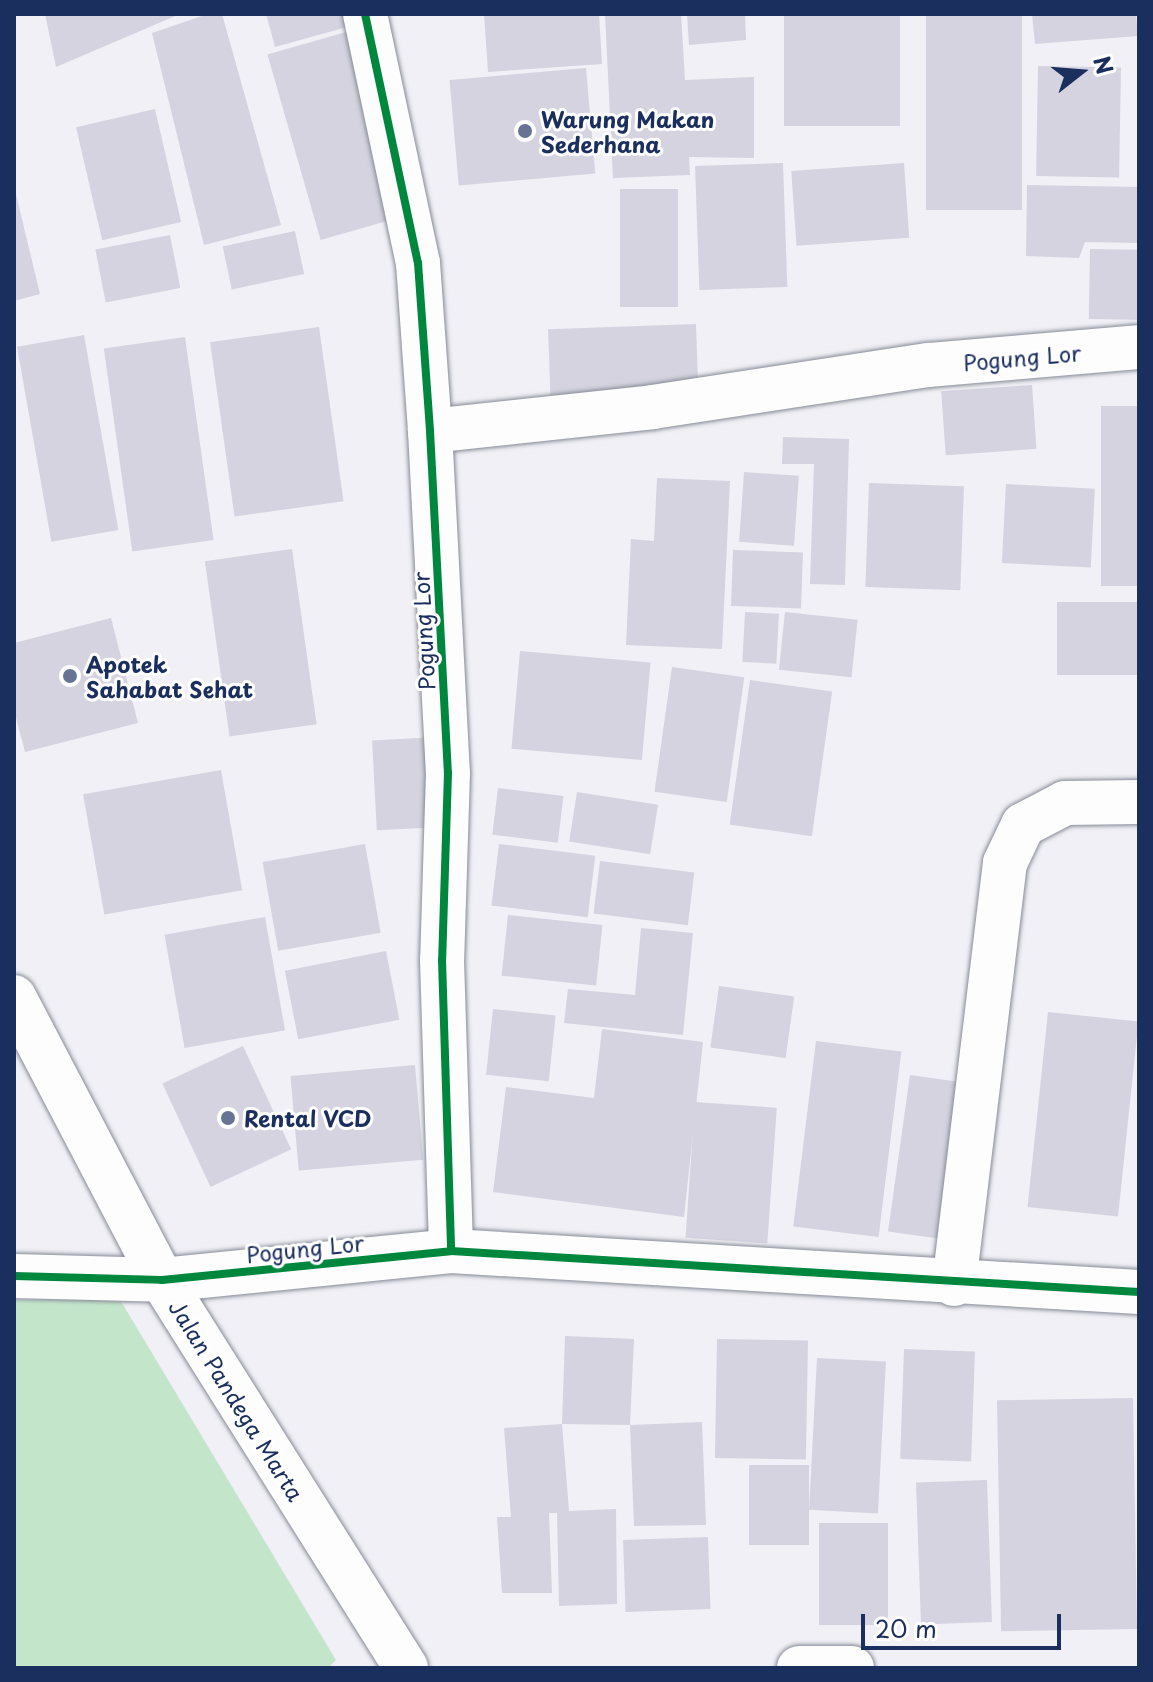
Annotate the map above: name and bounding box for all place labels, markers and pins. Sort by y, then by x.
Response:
place label: Warung Makan Sederhana [541,105,715,156]
marker: Warung Makan Sederhana [516,122,534,140]
place label: Apotek Sahabat Sehat [86,650,254,702]
marker: Apotek Sahabat Sehat [61,667,79,685]
place label: Rental VCD [244,1105,372,1131]
marker: Rental VCD [219,1109,237,1127]

